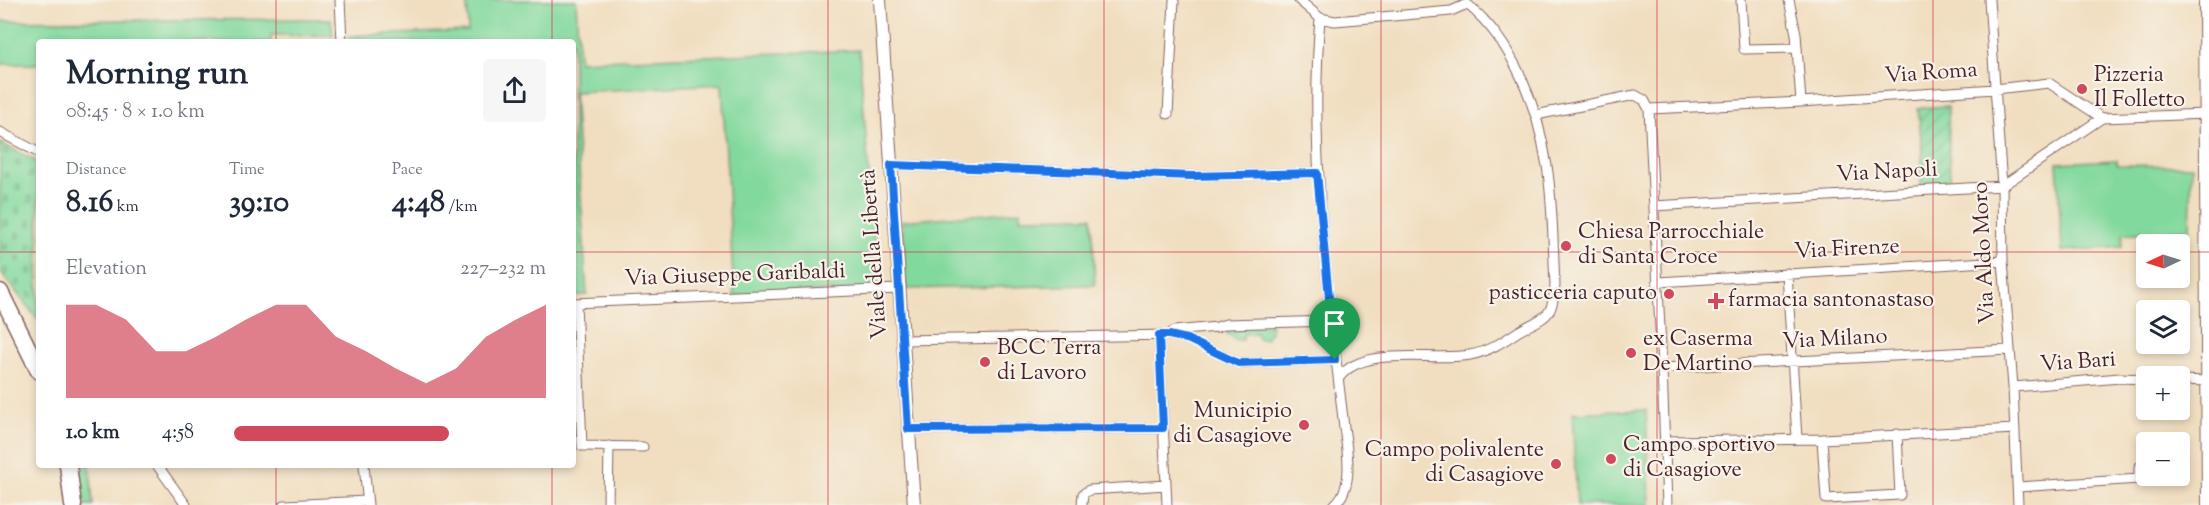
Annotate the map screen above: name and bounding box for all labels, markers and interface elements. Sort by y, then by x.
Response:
text: Morning run [66,51,248,99]
street label: Via Roma [1883,55,1979,93]
button: share [483,59,546,122]
place label: Pizzeria Il Folletto [2094,60,2185,117]
marker: Pizzeria Il Folletto [2075,82,2089,96]
text: 08:45 · 8 × 1.0 km [66,98,205,127]
street label: Via Napoli [1836,154,1938,192]
text: Distance [66,159,126,182]
text: Time [229,159,265,182]
text: Pace [392,159,423,182]
street label: Viale della Libertà [853,168,897,340]
street label: Via Aldo Moro [1965,181,2005,325]
text: 8.16 [66,182,113,225]
text: 39:10 [229,182,289,225]
text: 4:48 [392,182,445,225]
text: km [113,196,139,219]
text: /km [445,196,477,219]
place label: Chiesa Parrocchiale di Santa Croce [1578,217,1764,274]
street label: Via Firenze [1793,231,1901,269]
north arrow [2136,234,2190,288]
map controls [2136,234,2190,486]
marker: Chiesa Parrocchiale di Santa Croce [1559,239,1573,253]
text: Elevation [66,255,147,284]
text: 227–232 m [460,255,546,284]
street label: Via Giuseppe Garibaldi [624,256,846,296]
place label: pasticceria caputo [1489,278,1657,310]
place label: farmacia santonastaso [1728,285,1934,317]
marker: pasticceria caputo [1662,287,1676,301]
marker: farmacia santonastaso [1709,294,1723,308]
pin [1309,298,1360,360]
button: layers [2136,300,2190,354]
icon: arrive [1318,307,1351,340]
street label: Via Milano [1782,321,1888,359]
place label: ex Caserma De Martino [1643,324,1753,381]
place label: BCC Terra di Lavoro [997,333,1101,390]
street label: Via Bari [2039,344,2117,382]
marker: ex Caserma De Martino [1624,346,1638,360]
marker: BCC Terra di Lavoro [978,355,992,369]
button: + [2136,366,2190,420]
place label: Municipio di Casagiove [1173,396,1292,453]
marker: Municipio di Casagiove [1297,418,1311,432]
text: 1.0 km [66,419,120,448]
text: 4:58 [162,419,194,448]
place label: Campo sportivo di Casagiove [1623,430,1775,487]
button: − [2136,432,2190,486]
place label: Campo polivalente di Casagiove [1365,435,1544,492]
marker: Campo sportivo di Casagiove [1604,452,1618,466]
marker: Campo polivalente di Casagiove [1549,457,1563,471]

